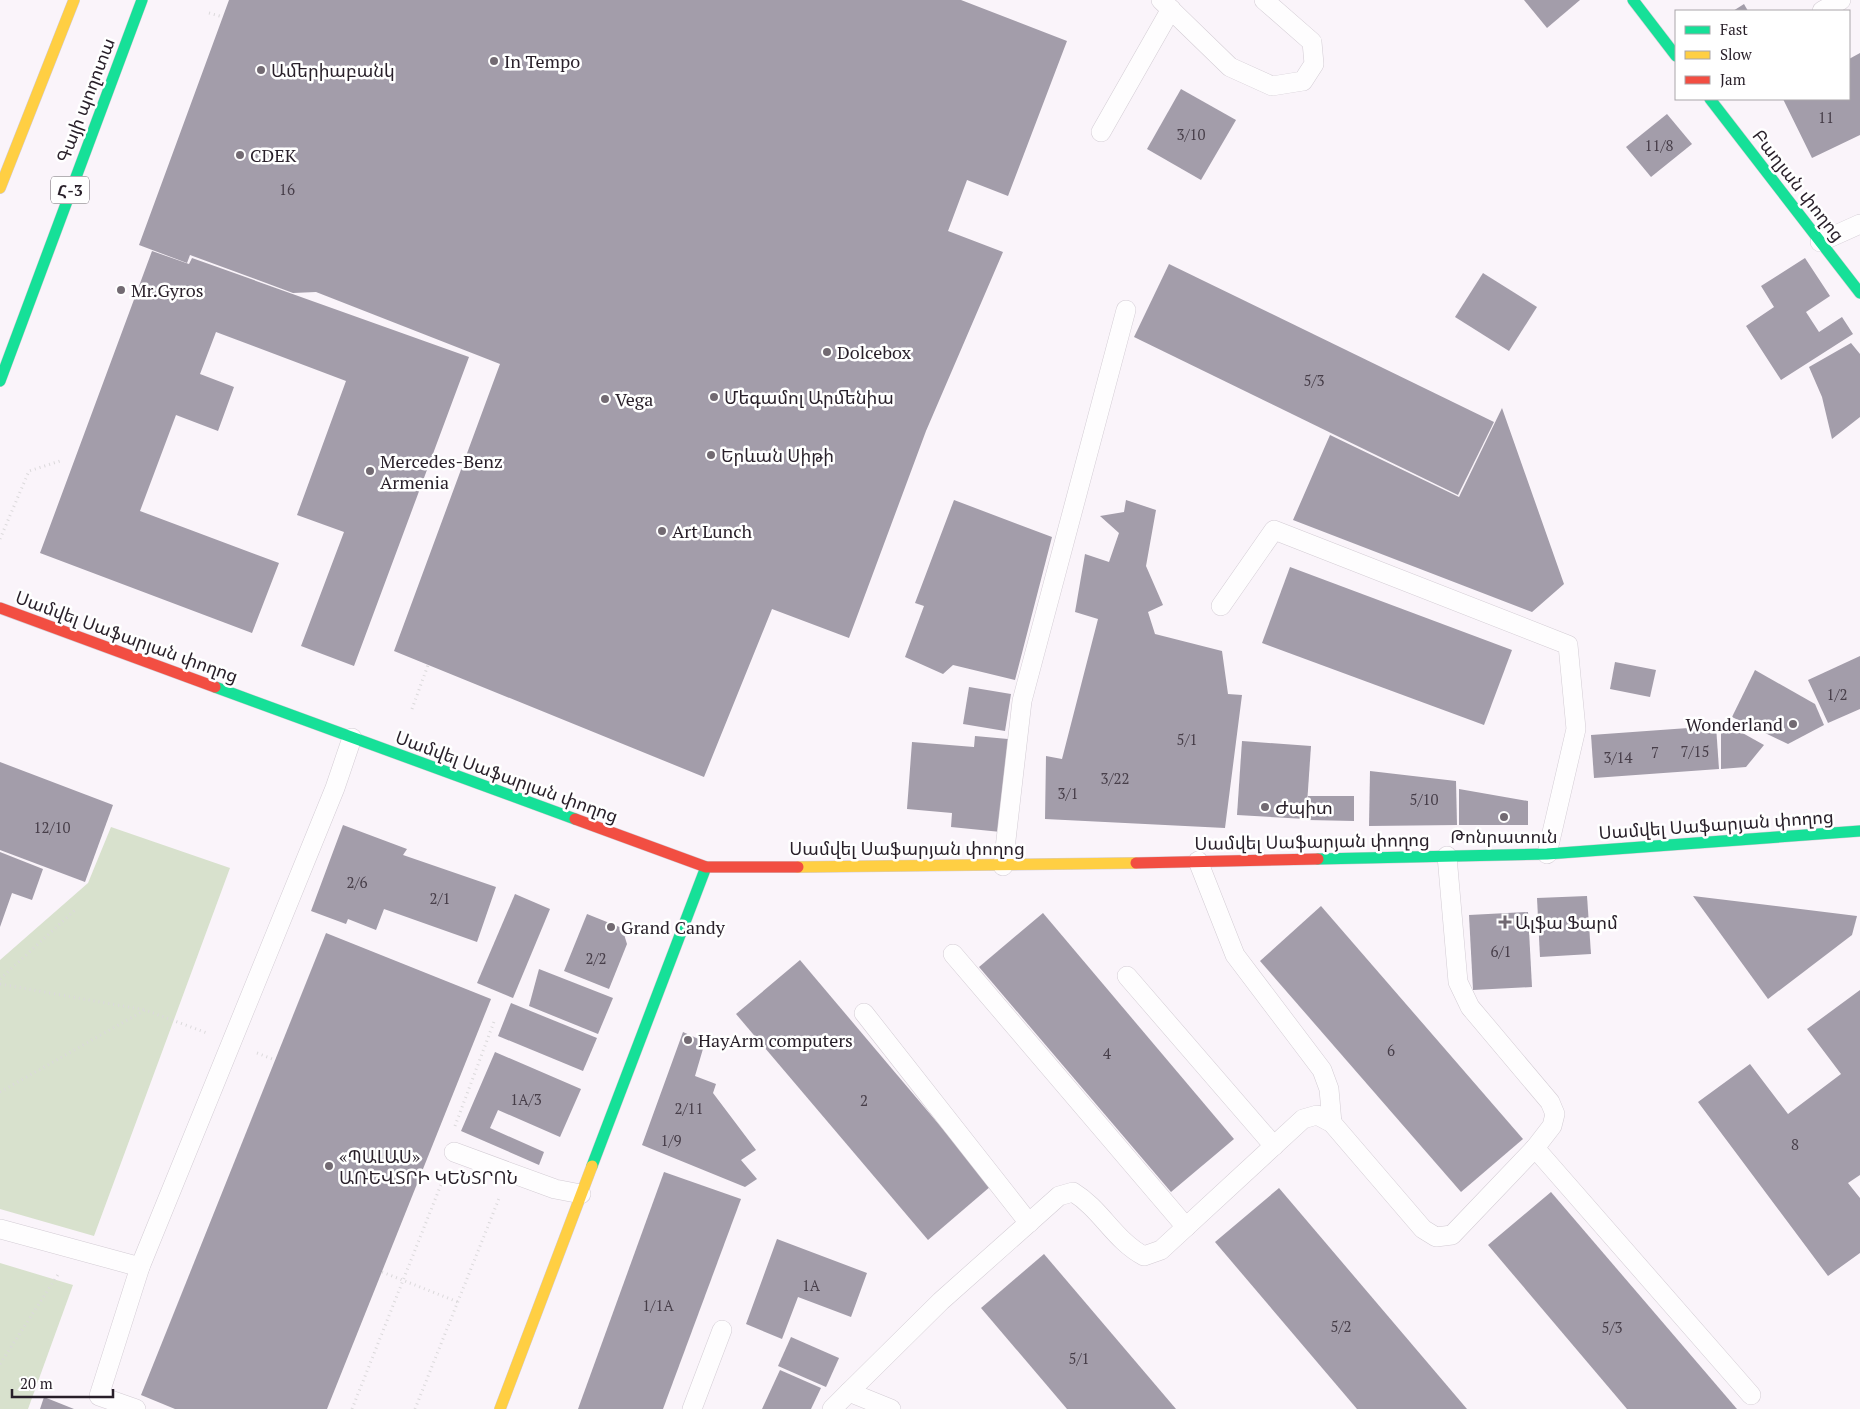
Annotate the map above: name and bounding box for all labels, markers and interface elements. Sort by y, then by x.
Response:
legend [1675,10,1850,100]
text: Fast [1720,19,1748,39]
street label: Գայի պողոտա [50,34,120,166]
text: Slow [1720,44,1753,64]
place label: In Tempo [504,49,580,73]
marker: In Tempo [488,55,500,67]
place label: Ամերիաբանկ [271,58,395,82]
marker: Ամերիաբանկ [255,64,267,76]
text: Jam [1720,69,1746,89]
house number: 11 [1818,107,1834,127]
house number: 3/10 [1176,124,1206,144]
street label: Բաղյան փողոց [1748,124,1850,246]
house number: 11/8 [1644,135,1674,155]
place label: CDEK [250,143,297,167]
marker: CDEK [234,149,246,161]
road number: Հ-3 [51,176,89,204]
house number: 16 [279,179,295,199]
place label: Mr.Gyros [131,278,204,302]
marker: Mr.Gyros [115,284,127,296]
place label: Dolcebox [837,340,912,364]
marker: Dolcebox [821,346,833,358]
house number: 5/3 [1303,370,1325,390]
place label: Մեգամոլ Արմենիա [724,385,894,409]
place label: Vega [615,387,653,411]
marker: Մեգամոլ Արմենիա [708,391,720,403]
marker: Vega [599,393,611,405]
place label: Երևան Սիթի [721,443,834,467]
place label: Mercedes-Benz Armenia [380,449,503,494]
marker: Երևան Սիթի [705,449,717,461]
marker: Mercedes-Benz Armenia [364,465,376,477]
place label: Art Lunch [672,519,753,543]
marker: Art Lunch [656,525,668,537]
street label: Սամվել Սաֆարյան փողոց [12,584,242,688]
house number: 1/2 [1826,684,1848,704]
place label: Wonderland [1686,712,1783,736]
marker: Wonderland [1787,718,1799,730]
street label: Սամվել Սաֆարյան փողոց [392,724,622,828]
house number: 5/1 [1176,729,1198,749]
house number: 7/15 [1680,741,1710,761]
house number: 7 [1651,742,1659,762]
house number: 3/14 [1603,747,1633,767]
house number: 3/22 [1100,768,1130,788]
house number: 3/1 [1057,783,1079,803]
house number: 5/10 [1409,789,1439,809]
place label: Ժպիտ [1275,795,1333,819]
marker: Ժպիտ [1259,801,1271,813]
street label: Սամվել Սաֆարյան փողոց [1598,804,1834,844]
marker: Թոնրատուն [1498,811,1510,823]
house number: 12/10 [33,817,71,837]
place label: Թոնրատուն [1450,824,1558,848]
street label: Սամվել Սաֆարյան փողոց [1194,827,1430,855]
street label: Սամվել Սաֆարյան փողոց [789,836,1025,860]
house number: 2/6 [346,872,368,892]
house number: 2/1 [429,888,451,908]
place label: Ալֆա Ֆարմ [1515,910,1618,934]
place label: Grand Candy [621,915,726,939]
marker: Ալֆա Ֆարմ [1499,916,1511,928]
marker: Grand Candy [605,921,617,933]
house number: 6/1 [1490,941,1512,961]
house number: 2/2 [585,948,607,968]
place label: HayArm computers [698,1028,853,1052]
marker: HayArm computers [682,1034,694,1046]
house number: 6 [1387,1040,1395,1060]
house number: 4 [1103,1043,1111,1063]
house number: 1A/3 [510,1089,542,1109]
house number: 2 [860,1090,868,1110]
house number: 2/11 [674,1098,704,1118]
house number: 1/9 [660,1130,682,1150]
house number: 8 [1791,1134,1799,1154]
place label: «ՊԱԼԱՍ» ԱՌԵՎՏՐԻ ԿԵՆՏՐՈՆ [339,1144,518,1189]
marker: «ՊԱԼԱՍ» ԱՌԵՎՏՐԻ ԿԵՆՏՐՈՆ [323,1160,335,1172]
house number: 1A [802,1275,821,1295]
house number: 1/1A [642,1295,674,1315]
house number: 5/2 [1330,1316,1352,1336]
house number: 5/3 [1601,1317,1623,1337]
house number: 5/1 [1068,1348,1090,1368]
scale bar [12,1366,114,1398]
text: 20 m [20,1373,53,1393]

